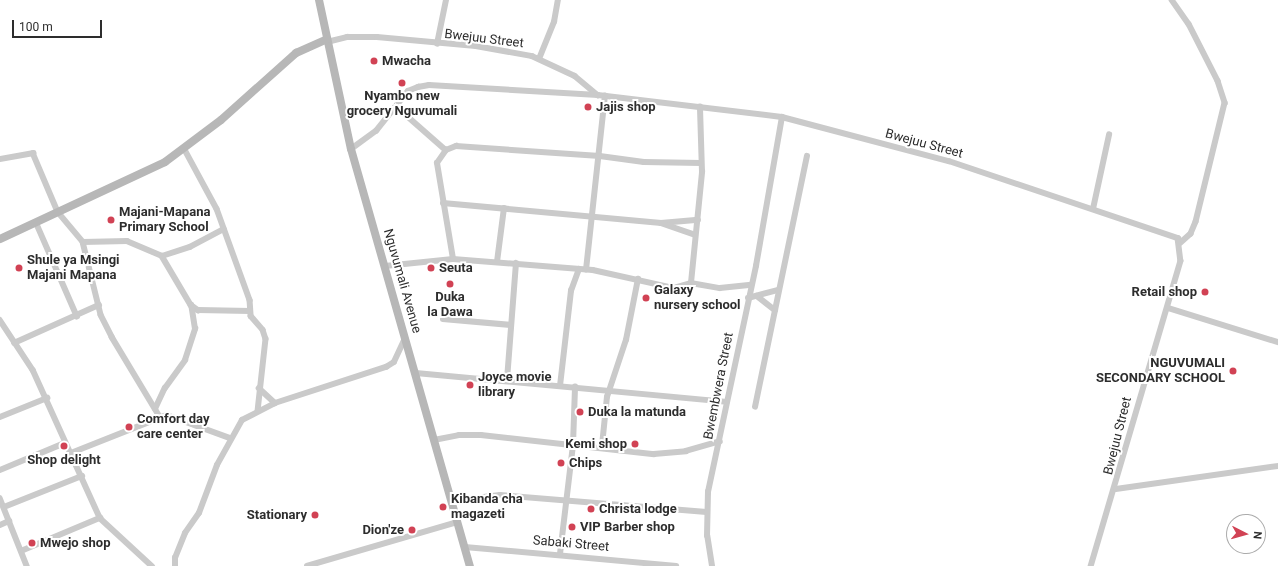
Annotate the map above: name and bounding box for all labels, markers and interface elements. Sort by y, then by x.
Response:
scale bar [14,12,104,38]
text: 100 m [19,20,53,34]
street label: Bwejuu Street [443,26,525,52]
place label: Mwacha [382,53,431,69]
marker: Mwacha [369,56,379,66]
marker: Nyambo new grocery Nguvumali [397,78,407,88]
place label: Nyambo new grocery Nguvumali [347,89,457,120]
place label: Jajis shop [596,99,656,115]
marker: Jajis shop [583,102,593,112]
street label: Bwejuu Street [883,126,965,162]
place label: Majani-Mapana Primary School [119,205,210,236]
marker: Majani-Mapana Primary School [106,215,116,225]
street label: Nguvumali Avenue [380,227,424,335]
place label: Shule ya Msingi Majani Mapana [27,253,120,284]
place label: Seuta [439,260,473,276]
marker: Shule ya Msingi Majani Mapana [14,263,24,273]
marker: Seuta [426,263,436,273]
marker: Duka la Dawa [445,279,455,289]
place label: Galaxy nursery school [654,283,741,314]
place label: Retail shop [1132,284,1197,300]
marker: Retail shop [1200,287,1210,297]
place label: Duka la Dawa [427,290,473,321]
marker: Galaxy nursery school [641,293,651,303]
street label: Bwembwera Street [701,331,737,441]
place label: NGUVUMALI SECONDARY SCHOOL [1096,356,1225,387]
marker: NGUVUMALI SECONDARY SCHOOL [1228,366,1238,376]
place label: Joyce movie library [478,370,552,401]
marker: Joyce movie library [465,380,475,390]
street label: Bwejuu Street [1101,395,1135,477]
place label: Duka la matunda [588,404,686,420]
marker: Duka la matunda [575,407,585,417]
place label: Comfort day care center [137,412,210,443]
marker: Comfort day care center [124,422,134,432]
place label: Kemi shop [565,436,627,452]
marker: Kemi shop [630,439,640,449]
marker: Shop delight [59,441,69,451]
place label: Shop delight [27,452,101,468]
place label: Chips [569,455,602,471]
marker: Chips [556,458,566,468]
place label: Kibanda cha magazeti [451,492,523,523]
place label: Christa lodge [599,501,677,517]
marker: Kibanda cha magazeti [438,502,448,512]
marker: Christa lodge [586,504,596,514]
place label: Stationary [247,507,307,523]
marker: Stationary [310,510,320,520]
north arrow [1226,514,1266,554]
place label: VIP Barber shop [580,519,675,535]
place label: Dion'ze [362,522,404,538]
marker: VIP Barber shop [567,522,577,532]
marker: Dion'ze [407,525,417,535]
text: N [1251,531,1264,540]
street label: Sabaki Street [532,533,610,555]
place label: Mwejo shop [40,535,111,551]
marker: Mwejo shop [27,538,37,548]

